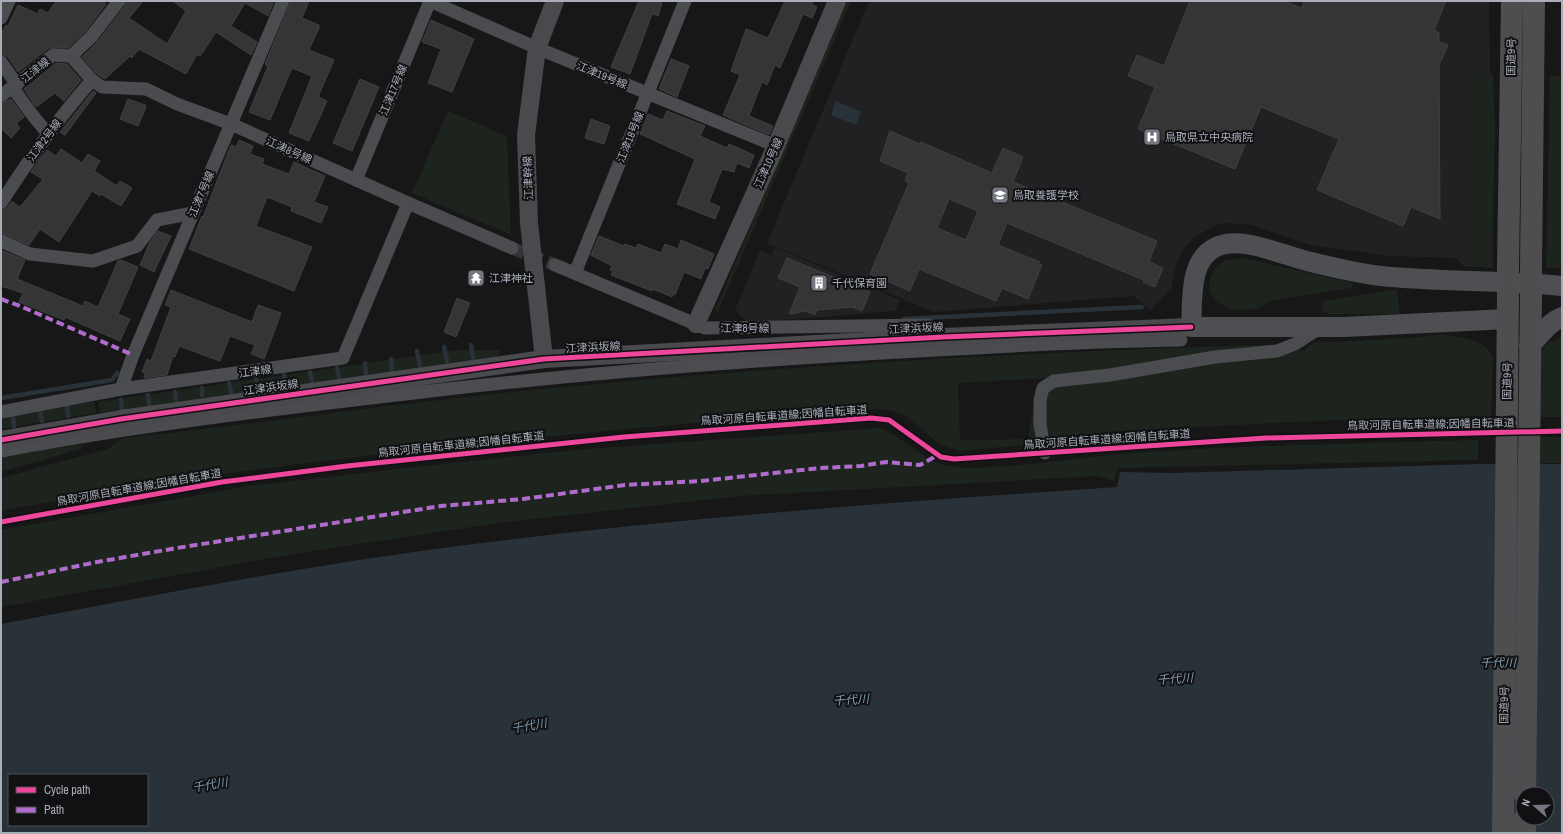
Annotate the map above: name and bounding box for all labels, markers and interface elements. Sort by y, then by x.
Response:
street label: 国道9号 [1504,38,1518,76]
street label: 江津線 [18,54,52,86]
street label: 江津19号線 [574,58,630,92]
street label: 江津17号線 [376,62,410,118]
street label: 江津18号線 [613,109,647,165]
street label: 江津2号線 [24,116,64,164]
hospital icon: 鳥取県立中央病院 [1142,127,1162,147]
place label: 鳥取県立中央病院 [1165,130,1253,144]
street label: 江津8号線 [264,134,314,166]
street label: 江津10号線 [751,135,785,191]
street label: 江津幹線 [520,156,536,200]
street label: 江津7号線 [185,169,217,219]
school or university icon: 鳥取養護学校 [990,185,1010,205]
place label: 鳥取養護学校 [1013,188,1079,202]
temple icon: 江津神社 [466,268,486,288]
place label: 江津神社 [489,271,533,285]
building icon: 千代保育園 [809,273,829,293]
place label: 千代保育園 [832,276,887,290]
street label: 江津浜坂線 [888,320,944,336]
street label: 江津8号線 [720,321,770,335]
street label: 江津浜坂線 [565,339,621,355]
street label: 江津線 [238,362,272,380]
street label: 国道9号 [1500,362,1514,400]
street label: 江津浜坂線 [243,376,299,398]
street label: 鳥取河原自転車道線;因幡自転車道 [700,402,868,428]
street label: 鳥取河原自転車道線;因幡自転車道 [1347,416,1515,432]
street label: 鳥取河原自転車道線;因幡自転車道 [1023,426,1191,452]
street label: 鳥取河原自転車道線;因幡自転車道 [377,428,545,460]
street label: 鳥取河原自転車道線;因幡自転車道 [55,466,223,508]
water label: 千代川 [1480,655,1518,671]
water label: 千代川 [1156,670,1196,688]
street label: 国道9号 [1497,686,1511,724]
water label: 千代川 [832,691,872,709]
water label: 千代川 [510,715,550,737]
legend [8,774,148,826]
water label: 千代川 [191,774,231,796]
text: Cycle path [44,782,91,798]
north arrow [1515,786,1555,826]
text: N [1518,797,1533,808]
text: Path [44,802,64,818]

